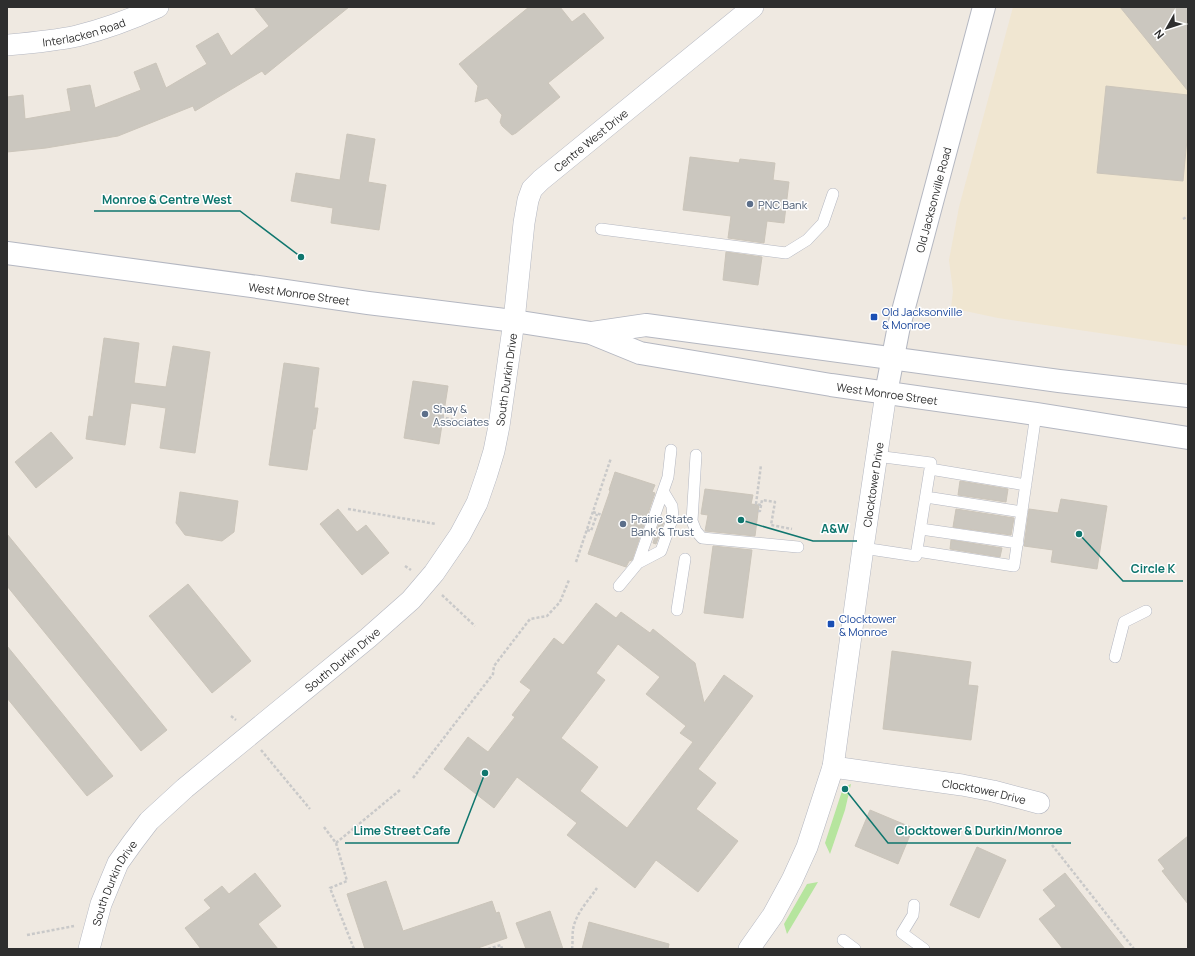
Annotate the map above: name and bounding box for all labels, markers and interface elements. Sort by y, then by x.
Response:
north arrow [1147,8,1187,48]
street label: Interlacken Road [41,14,127,49]
text: N [1150,27,1167,42]
street label: Centre West Drive [550,105,631,175]
street label: Old Jacksonville Road [911,145,954,254]
callout: Monroe & Centre West [94,187,240,211]
text: Monroe & Centre West [102,191,232,208]
place label: PNC Bank [758,197,808,212]
marker: PNC Bank [745,199,755,209]
street label: West Monroe Street [248,278,351,308]
place label: Old Jacksonville & Monroe [882,304,963,332]
marker: Old Jacksonville & Monroe [869,312,879,322]
street label: South Durkin Drive [492,332,520,427]
street label: West Monroe Street [836,378,939,408]
place label: Shay & Associates [433,401,489,429]
marker: Shay & Associates [420,409,430,419]
street label: Clocktower Drive [859,441,886,528]
place label: Prairie State Bank & Trust [631,511,694,539]
callout: A&W [813,517,857,541]
marker: Prairie State Bank & Trust [618,519,628,529]
text: A&W [821,520,849,537]
callout: Circle K [1123,557,1183,581]
text: Circle K [1131,560,1175,577]
place label: Clocktower & Monroe [839,611,897,639]
marker: Clocktower & Monroe [826,619,836,629]
street label: South Durkin Drive [301,623,383,695]
street label: Clocktower Drive [941,775,1028,807]
callout: Lime Street Cafe [345,819,458,843]
callout: Clocktower & Durkin/Monroe [888,819,1071,843]
text: Lime Street Cafe [353,822,451,839]
text: Clocktower & Durkin/Monroe [896,822,1063,839]
street label: South Durkin Drive [88,836,140,927]

